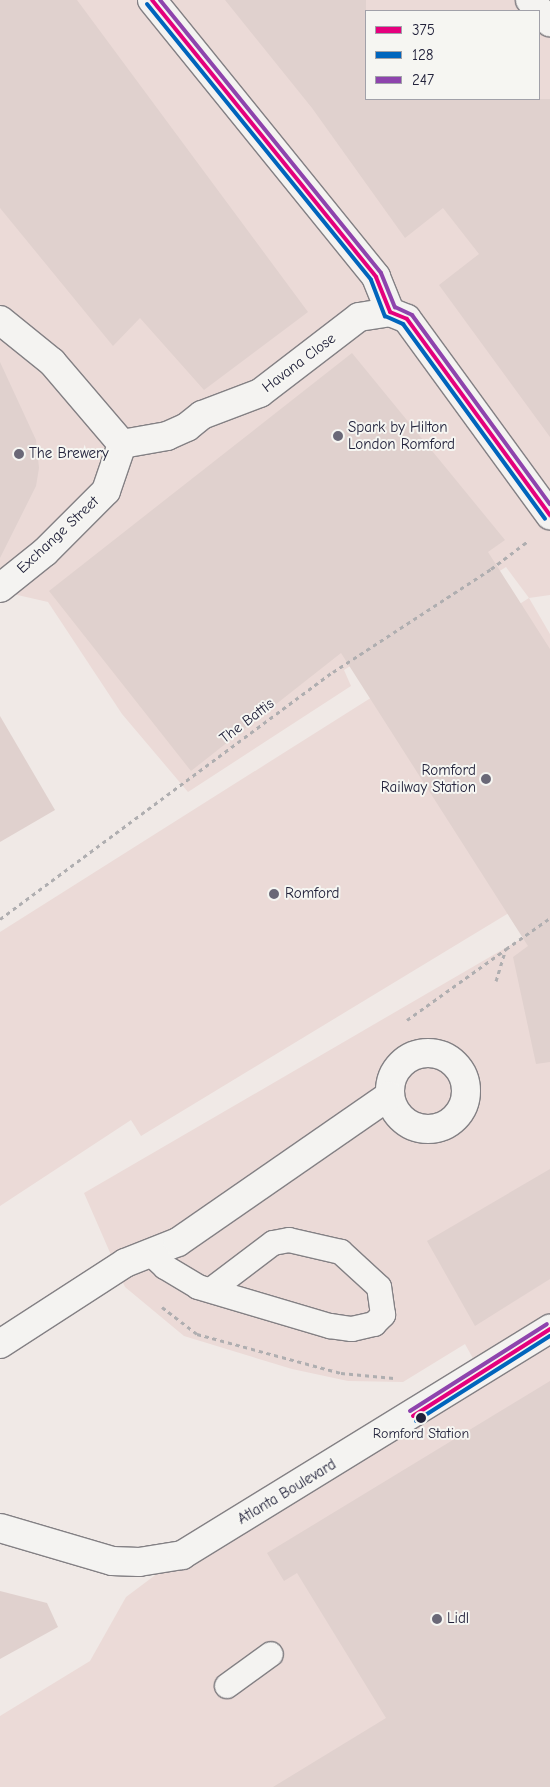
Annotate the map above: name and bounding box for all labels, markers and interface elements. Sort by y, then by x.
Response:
legend [365,10,540,100]
text: 375 [412,21,435,39]
text: 128 [412,46,434,64]
text: 247 [412,71,434,89]
street label: Havana Close [259,330,339,396]
place label: Spark by Hilton London Romford [348,418,455,453]
marker: Spark by Hilton London Romford [332,430,344,442]
place label: The Brewery [29,445,109,463]
marker: The Brewery [13,448,25,460]
street label: Exchange Street [13,493,103,577]
street label: The Battis [216,695,278,747]
place label: Romford Railway Station [381,761,476,796]
marker: Romford Railway Station [480,773,492,785]
place label: Romford [285,885,339,903]
marker: Romford [267,887,281,901]
marker: Romford Station [416,1413,426,1423]
place label: Romford Station [373,1426,469,1442]
street label: Atlanta Boulevard [234,1455,340,1529]
place label: Lidl [447,1610,469,1628]
marker: Lidl [431,1613,443,1625]

